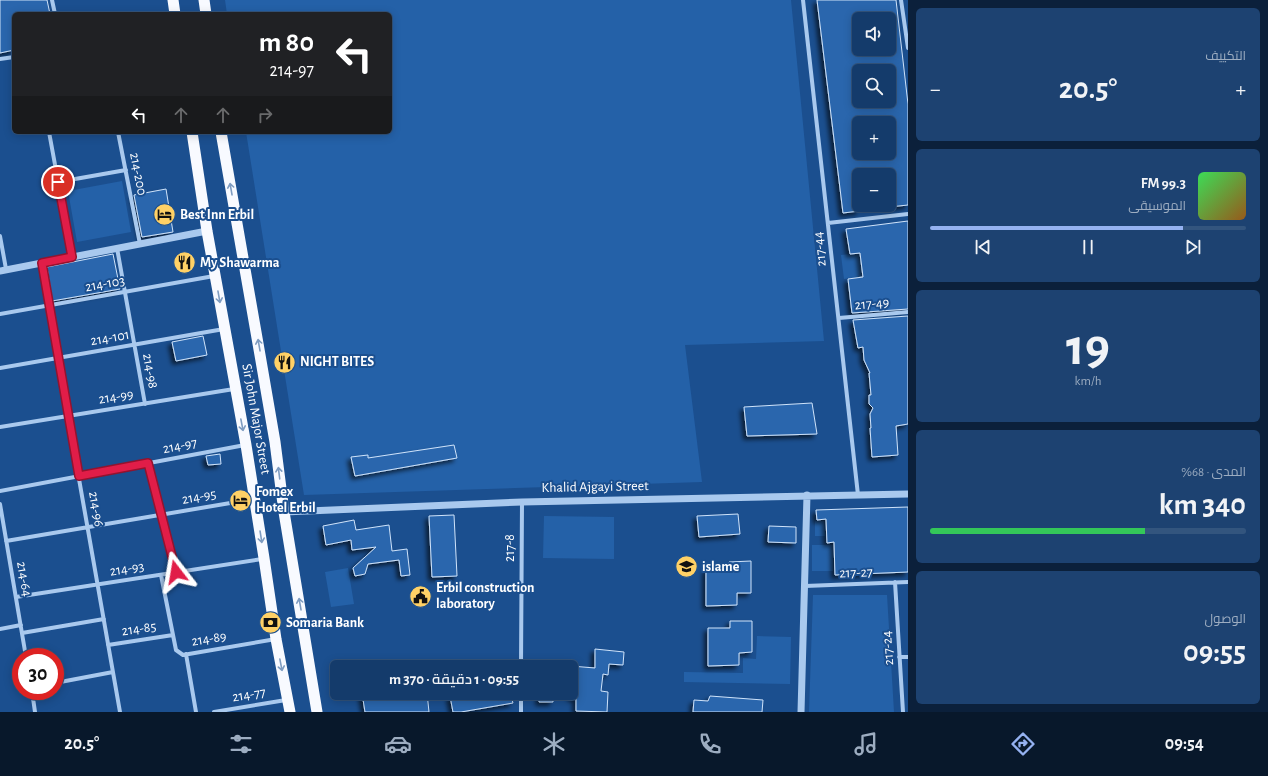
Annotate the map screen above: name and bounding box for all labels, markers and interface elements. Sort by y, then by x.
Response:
map controls [852,12,896,212]
button: sound [852,12,896,56]
icon: left [328,28,380,80]
text: 80 m [259,29,314,57]
text: التكييف [1205,50,1246,63]
text: 214-97 [269,62,314,80]
button: search [852,64,896,108]
text: 20.5° [1059,74,1117,104]
text: − [930,78,941,100]
text: + [1235,78,1246,100]
icon: left [128,104,150,126]
icon: ahead [170,104,192,126]
icon: ahead [212,104,234,126]
icon: right [254,104,276,126]
button: + [852,116,896,160]
street label: 214-200 [127,151,149,197]
pin [41,165,75,199]
button: − [852,168,896,212]
icon: arrive [47,171,69,193]
text: 99.3 FM [1141,176,1186,191]
one-way arrow [227,183,235,196]
text: الموسيقى [1128,200,1186,213]
hotel icon: Best Inn Erbil [151,202,177,228]
place label: Best Inn Erbil [180,208,254,222]
street label: 217-44 [811,231,829,267]
icon: previous [972,236,994,258]
icon: pause [1077,236,1099,258]
icon: next [1182,236,1204,258]
restaurant icon: My Shawarma [171,250,197,276]
place label: My Shawarma [200,256,280,270]
street label: 214-103 [84,274,126,294]
one-way arrow [215,290,223,303]
street label: 217-49 [854,296,890,312]
text: 19 [1066,322,1110,374]
street label: 214-101 [89,328,131,348]
one-way arrow [254,339,262,352]
restaurant icon: NIGHT BITES [271,349,297,375]
street label: 214-98 [140,352,160,390]
place label: NIGHT BITES [300,355,374,369]
street label: Sir John Major Street [239,363,273,476]
text: km/h [1075,375,1101,388]
street label: 214-99 [97,387,135,407]
one-way arrow [238,418,246,431]
street label: 214-97 [162,436,198,456]
text: المدى · 68% [1181,466,1246,479]
one-way arrow [275,467,283,480]
street label: Khalid Ajgayi Street [541,479,649,495]
place label: Fomex Hotel Erbil [256,485,316,515]
street label: 214-95 [181,487,217,507]
hotel icon: Fomex Hotel Erbil [228,487,254,513]
street label: 214-96 [86,490,106,528]
text: 340 km [1159,490,1246,520]
one-way arrow [257,530,265,543]
street label: 217-8 [503,534,517,562]
position arrow [155,551,197,593]
school or university icon: islame [673,554,699,580]
street label: 214-93 [109,559,145,579]
street label: 214-64 [14,560,34,598]
place label: islame [702,560,740,574]
street label: 217-27 [839,565,873,581]
place label: Erbil construction laboratory [436,581,535,611]
public building icon: Erbil construction laboratory [408,583,434,609]
one-way arrow [295,598,303,611]
bank icon: Somaria Bank [257,610,283,636]
text: الوصول [1205,613,1246,626]
place label: Somaria Bank [286,616,364,630]
street label: 214-85 [121,620,157,638]
street label: 214-89 [190,629,228,649]
street label: 217-24 [880,630,896,666]
text: 09:55 [1183,637,1246,667]
speed limit sign: 30 [12,648,64,700]
one-way arrow [277,659,285,672]
text: 09:55 · 1 دقيقة · 370 m [389,672,519,687]
street label: 214-77 [231,685,267,705]
icon: filters [227,730,255,758]
icon: car [384,730,412,758]
icon: climate [540,730,568,758]
icon: phone [696,730,724,758]
icon: music [852,730,880,758]
icon: directions [1009,730,1037,758]
text: 20.5° [64,735,99,753]
text: 09:54 [1165,735,1204,753]

